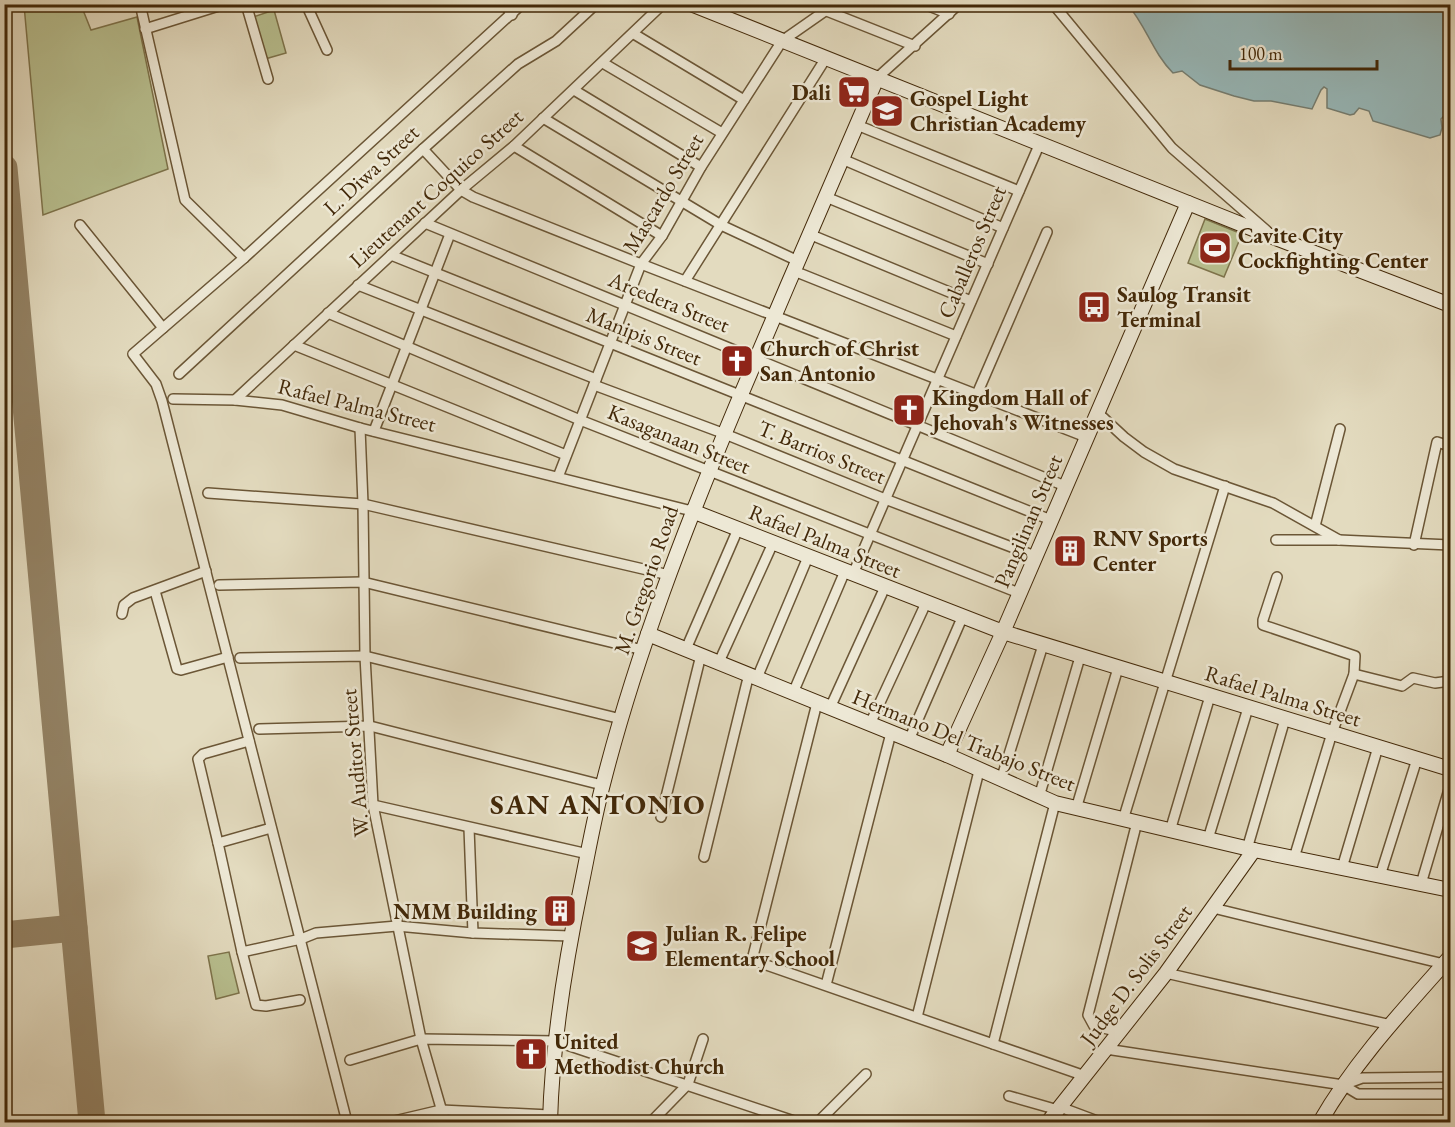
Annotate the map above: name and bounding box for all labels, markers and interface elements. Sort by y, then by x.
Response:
scale bar [1230,33,1377,71]
text: 100 m [1239,42,1283,65]
supermarket icon: Dali [836,74,872,110]
place label: Dali [792,78,832,107]
place label: Gospel Light Christian Academy [910,84,1086,138]
school or university icon: Gospel Light Christian Academy [869,93,905,129]
street label: Lieutenant Coquico Street [343,102,529,274]
street label: L. Diwa Street [317,118,425,222]
street label: Mascardo Street [616,128,710,258]
street label: Caballeros Street [931,181,1013,323]
place label: Cavite City Cockfighting Center [1238,221,1429,275]
sports icon: Cavite City Cockfighting Center [1197,230,1233,266]
street label: Arcedera Street [603,264,734,339]
place label: Saulog Transit Terminal [1117,280,1251,334]
bus stop icon: Saulog Transit Terminal [1076,289,1112,325]
street label: Manipis Street [582,300,706,372]
place label: Church of Christ San Antonio [760,334,920,388]
church icon: Church of Christ San Antonio [719,343,755,379]
street label: Rafael Palma Street [275,371,439,439]
place label: Kingdom Hall of Jehovah's Witnesses [930,383,1114,437]
church icon: Kingdom Hall of Jehovah's Witnesses [891,392,927,428]
street label: Kasaganaan Street [603,397,755,481]
street label: T. Barrios Street [754,413,890,491]
street label: Pangilinan Street [987,450,1069,592]
street label: Rafael Palma Street [745,497,905,585]
street label: M. Gregorio Road [607,501,685,658]
place label: RNV Sports Center [1093,524,1208,578]
building icon: RNV Sports Center [1052,533,1088,569]
street label: Rafael Palma Street [1201,658,1365,734]
street label: Hermano Del Trabajo Street [848,682,1080,798]
street label: W. Auditor Street [334,688,376,838]
district label: SAN ANTONIO [490,786,706,822]
building icon: NMM Building [542,893,578,929]
place label: NMM Building [393,897,538,926]
street label: Judge D. Solis Street [1072,899,1199,1053]
place label: Julian R. Felipe Elementary School [663,919,835,973]
school or university icon: Julian R. Felipe Elementary School [624,928,660,964]
place label: United Methodist Church [554,1027,725,1081]
church icon: United Methodist Church [513,1036,549,1072]

